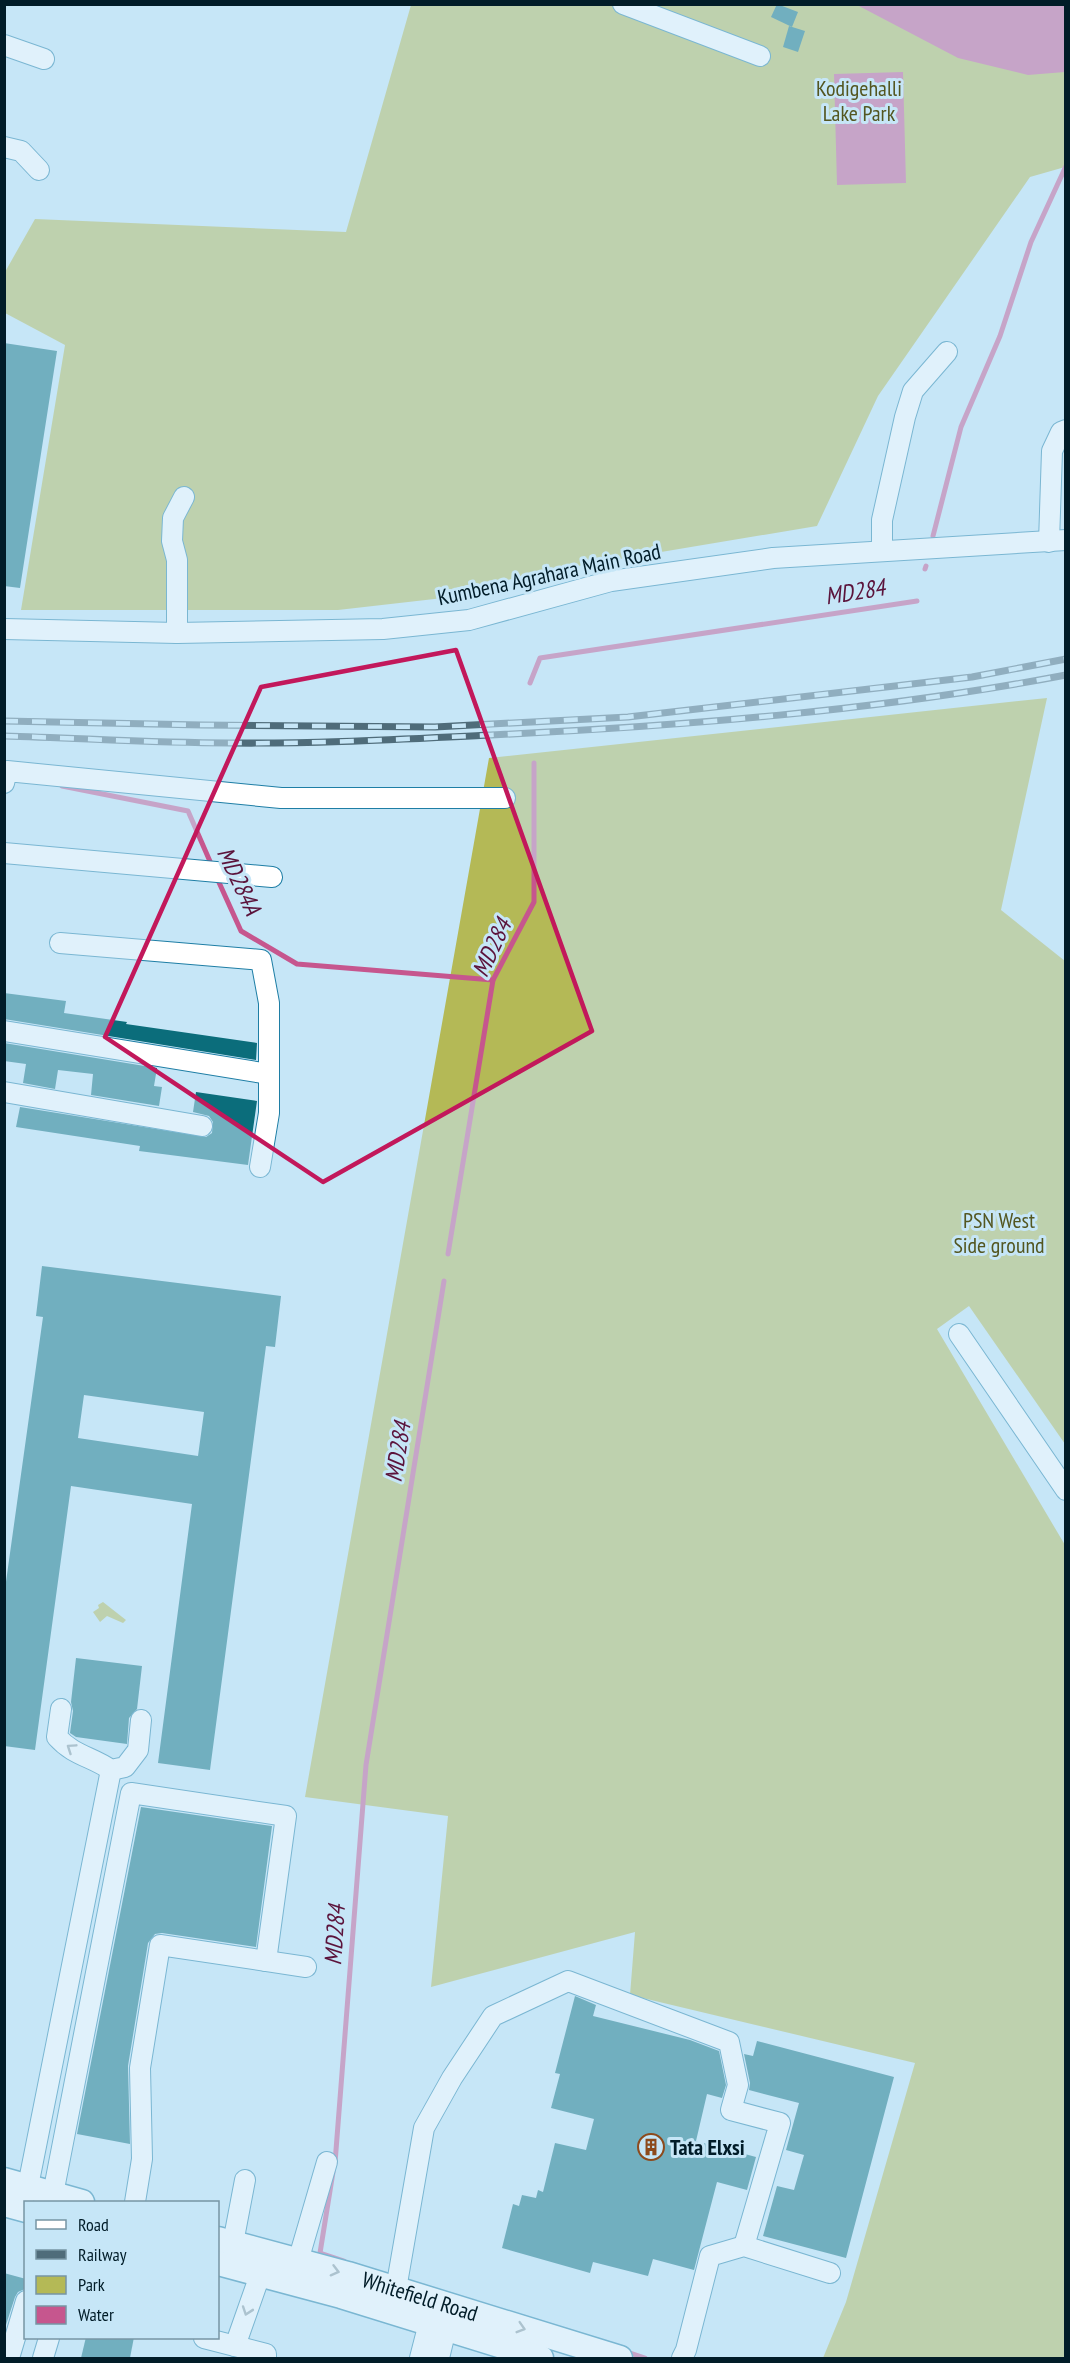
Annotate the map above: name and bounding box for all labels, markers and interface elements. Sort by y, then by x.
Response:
park label: Kodigehalli Lake Park [816,74,902,127]
street label: Kumbena Agrahara Main Road [435,537,663,611]
water label: MD284 [823,571,889,612]
water label: MD284A [210,842,269,920]
water label: MD284 [465,912,519,982]
park label: PSN West Side ground [953,1206,1045,1259]
water label: MD284 [377,1418,418,1484]
one-way arrow [66,1745,77,1756]
water label: MD284 [317,1902,352,1966]
building icon: Tata Elxsi [636,2132,666,2162]
place label: Tata Elxsi [670,2133,745,2161]
legend [24,2201,219,2339]
text: Road [78,2213,109,2236]
text: Railway [78,2243,127,2266]
one-way arrow [329,2264,340,2276]
street label: Whitefield Road [359,2265,481,2327]
text: Park [78,2273,105,2296]
text: Water [78,2303,114,2326]
one-way arrow [242,2305,255,2316]
one-way arrow [515,2321,526,2333]

